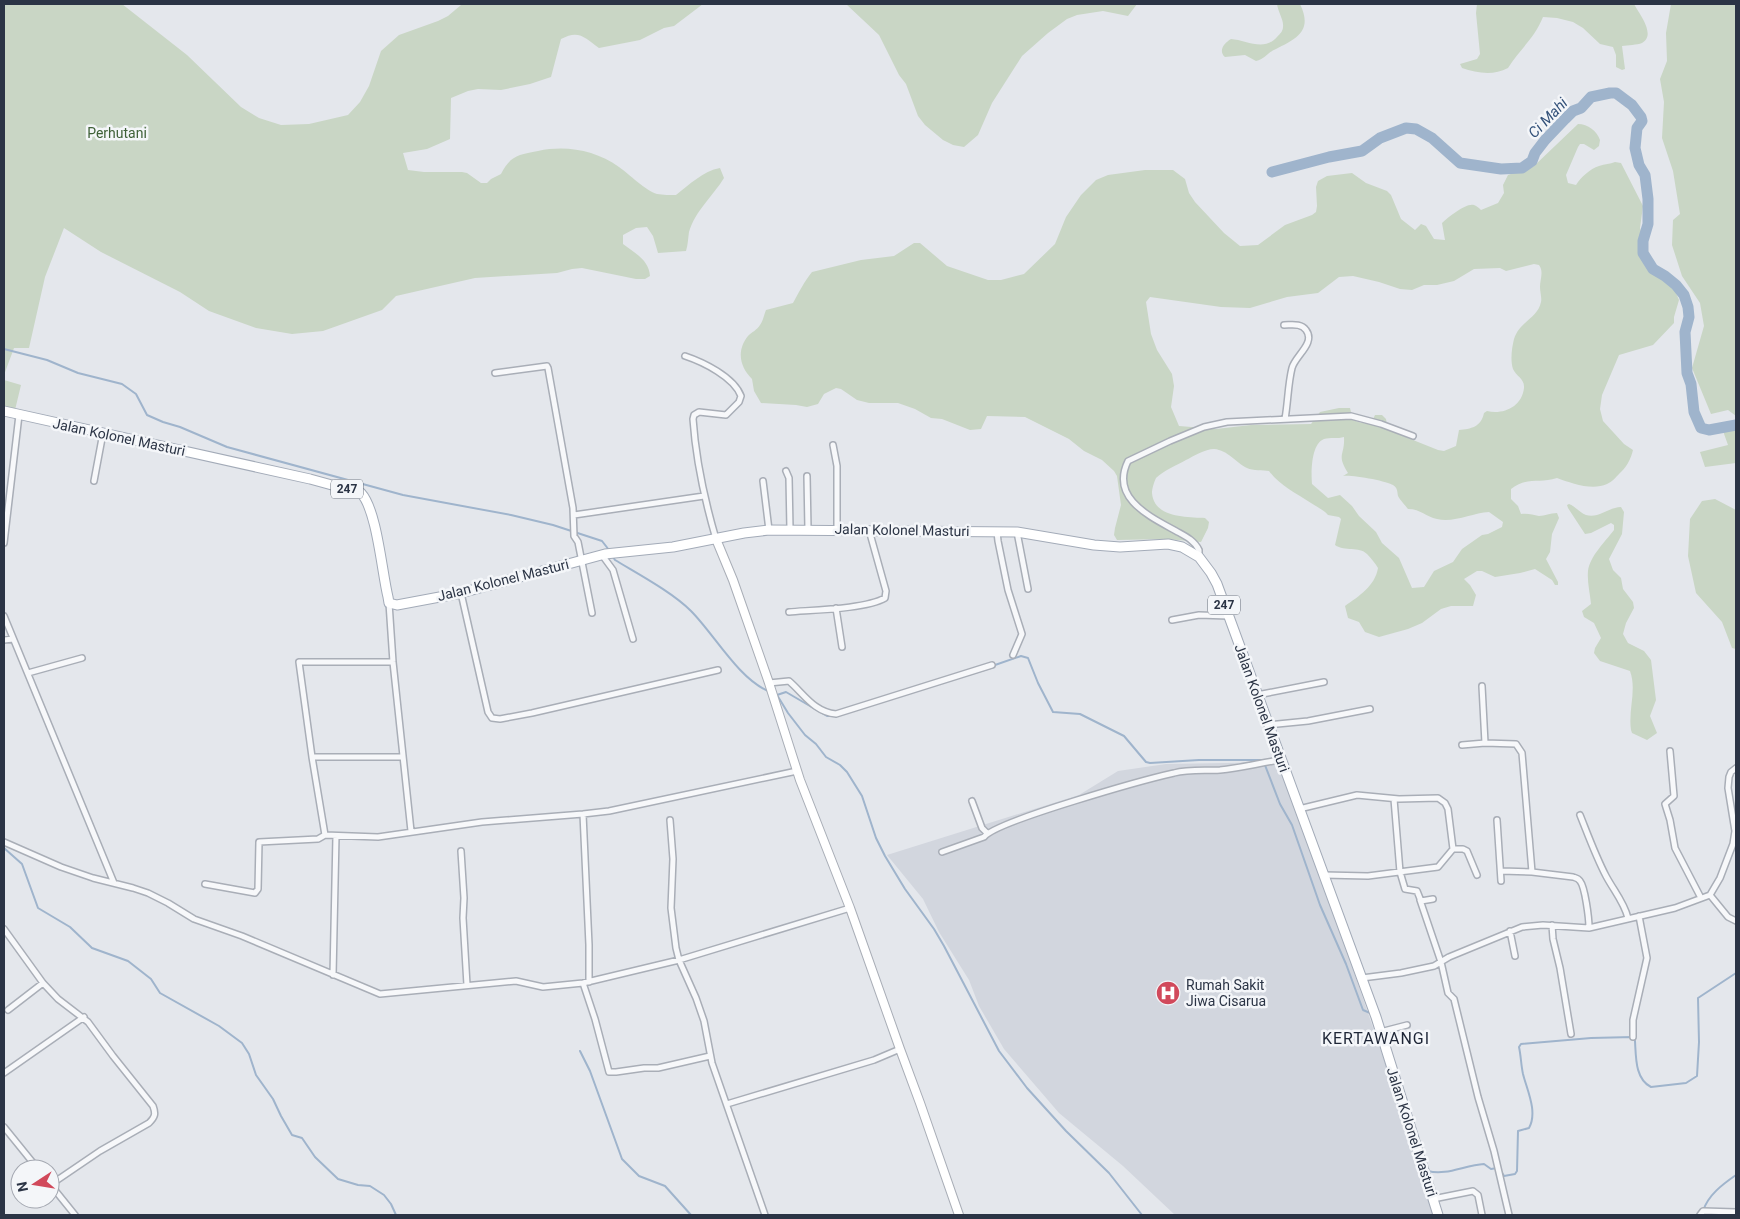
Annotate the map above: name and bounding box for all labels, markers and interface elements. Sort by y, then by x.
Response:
water label: Ci Mahi [1525,94,1572,142]
park label: Perhutani [87,125,147,141]
street label: Jalan Kolonel Masturi [51,415,187,459]
road number: 247 [331,479,363,498]
street label: Jalan Kolonel Masturi [834,521,970,539]
street label: Jalan Kolonel Masturi [436,556,570,604]
road number: 247 [1208,596,1240,614]
street label: Jalan Kolonel Masturi [1231,642,1293,774]
place label: Rumah Sakit Jiwa Cisarua [1186,977,1266,1009]
hospital icon: Rumah Sakit Jiwa Cisarua [1155,980,1181,1006]
district label: KERTAWANGI [1322,1029,1430,1048]
street label: Jalan Kolonel Masturi [1384,1065,1440,1199]
north arrow [10,1159,60,1209]
text: N [13,1180,31,1193]

